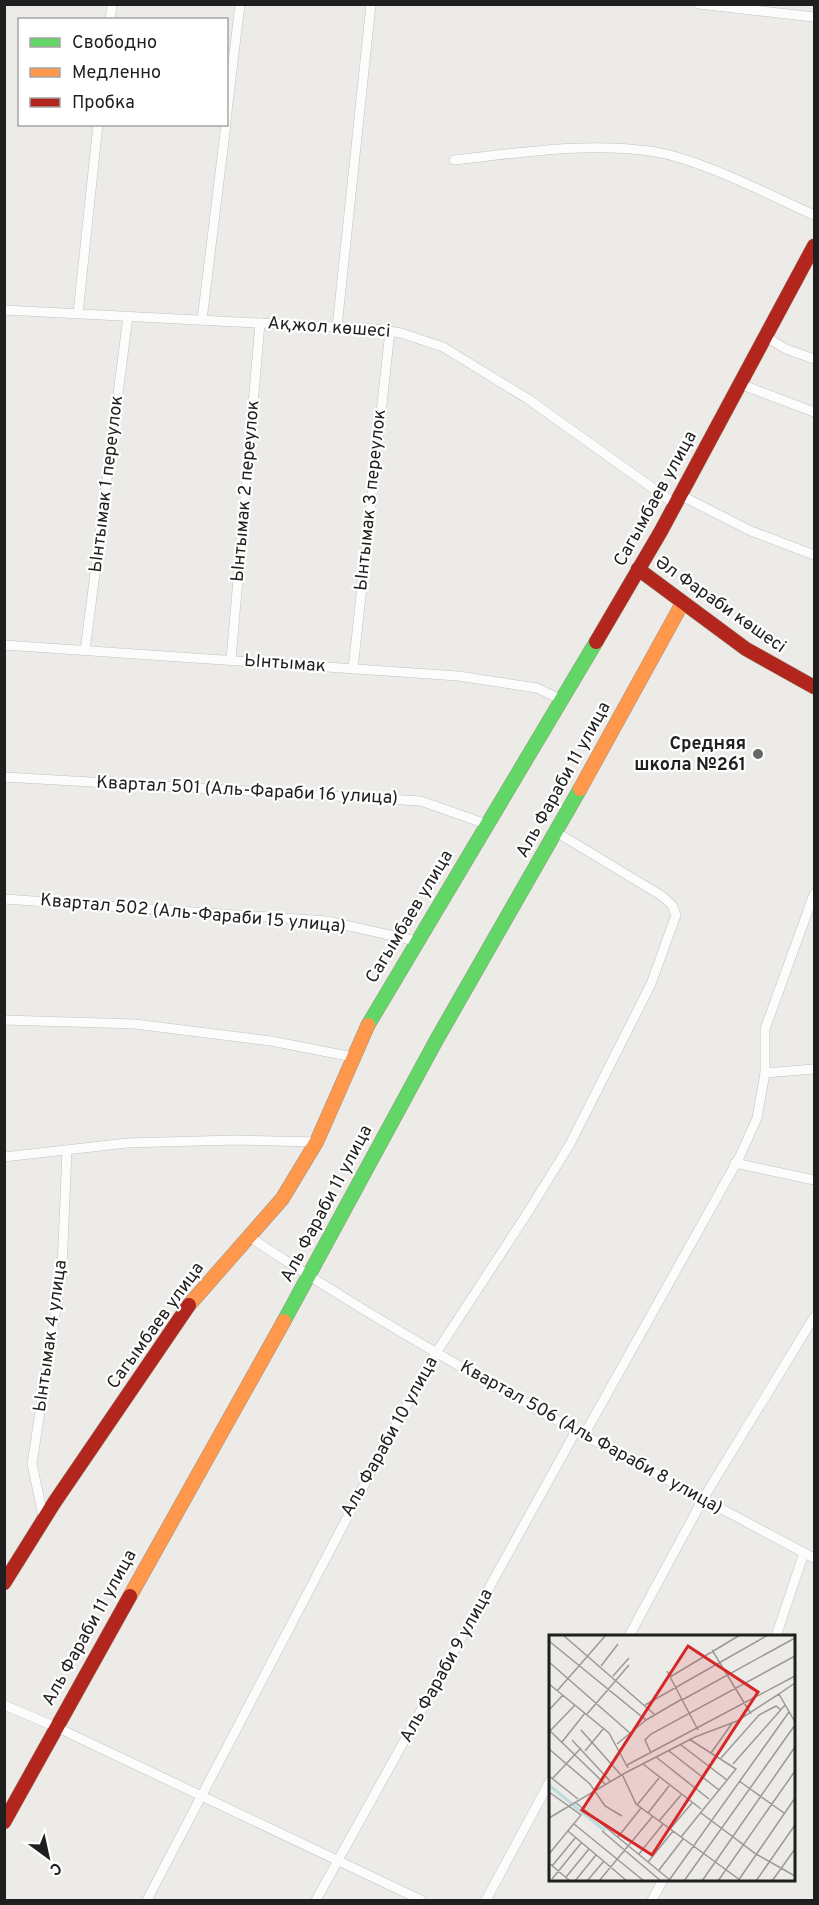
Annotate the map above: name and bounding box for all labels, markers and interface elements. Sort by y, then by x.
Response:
legend [18,18,228,126]
text: Свободно [72,32,157,55]
text: Медленно [72,62,161,85]
text: Пробка [72,92,135,115]
street label: Ақжол көшесі [267,312,391,344]
street label: Ынтымак 1 переулок [85,394,129,574]
street label: Ынтымак 2 переулок [227,399,265,583]
street label: Ынтымак 3 переулок [350,408,392,592]
street label: Сагымбаев улица [609,427,703,571]
street label: Әл Фараби көшесі [650,551,790,659]
street label: Ынтымак [243,650,327,678]
street label: Аль Фараби 11 улица [512,698,616,862]
place label: Средняя школа №261 [634,733,746,777]
marker: Средняя школа №261 [751,747,765,761]
street label: Квартал 501 (Аль-Фараби 16 улица) [96,772,398,810]
street label: Сагымбаев улица [361,846,459,988]
street label: Квартал 502 (Аль-Фараби 15 улица) [39,889,347,939]
street label: Аль Фараби 11 улица [276,1121,378,1287]
street label: Ынтымак 4 улица [29,1258,73,1414]
street label: Сагымбаев улица [102,1258,210,1394]
street label: Аль Фараби 10 улица [336,1353,444,1521]
street label: Квартал 506 (Аль Фараби 8 улица) [456,1356,726,1520]
street label: Аль Фараби 11 улица [38,1546,142,1710]
street label: Аль Фараби 9 улица [395,1585,499,1747]
inset map [549,1635,795,1881]
north arrow [18,1827,78,1887]
text: С [45,1857,65,1879]

